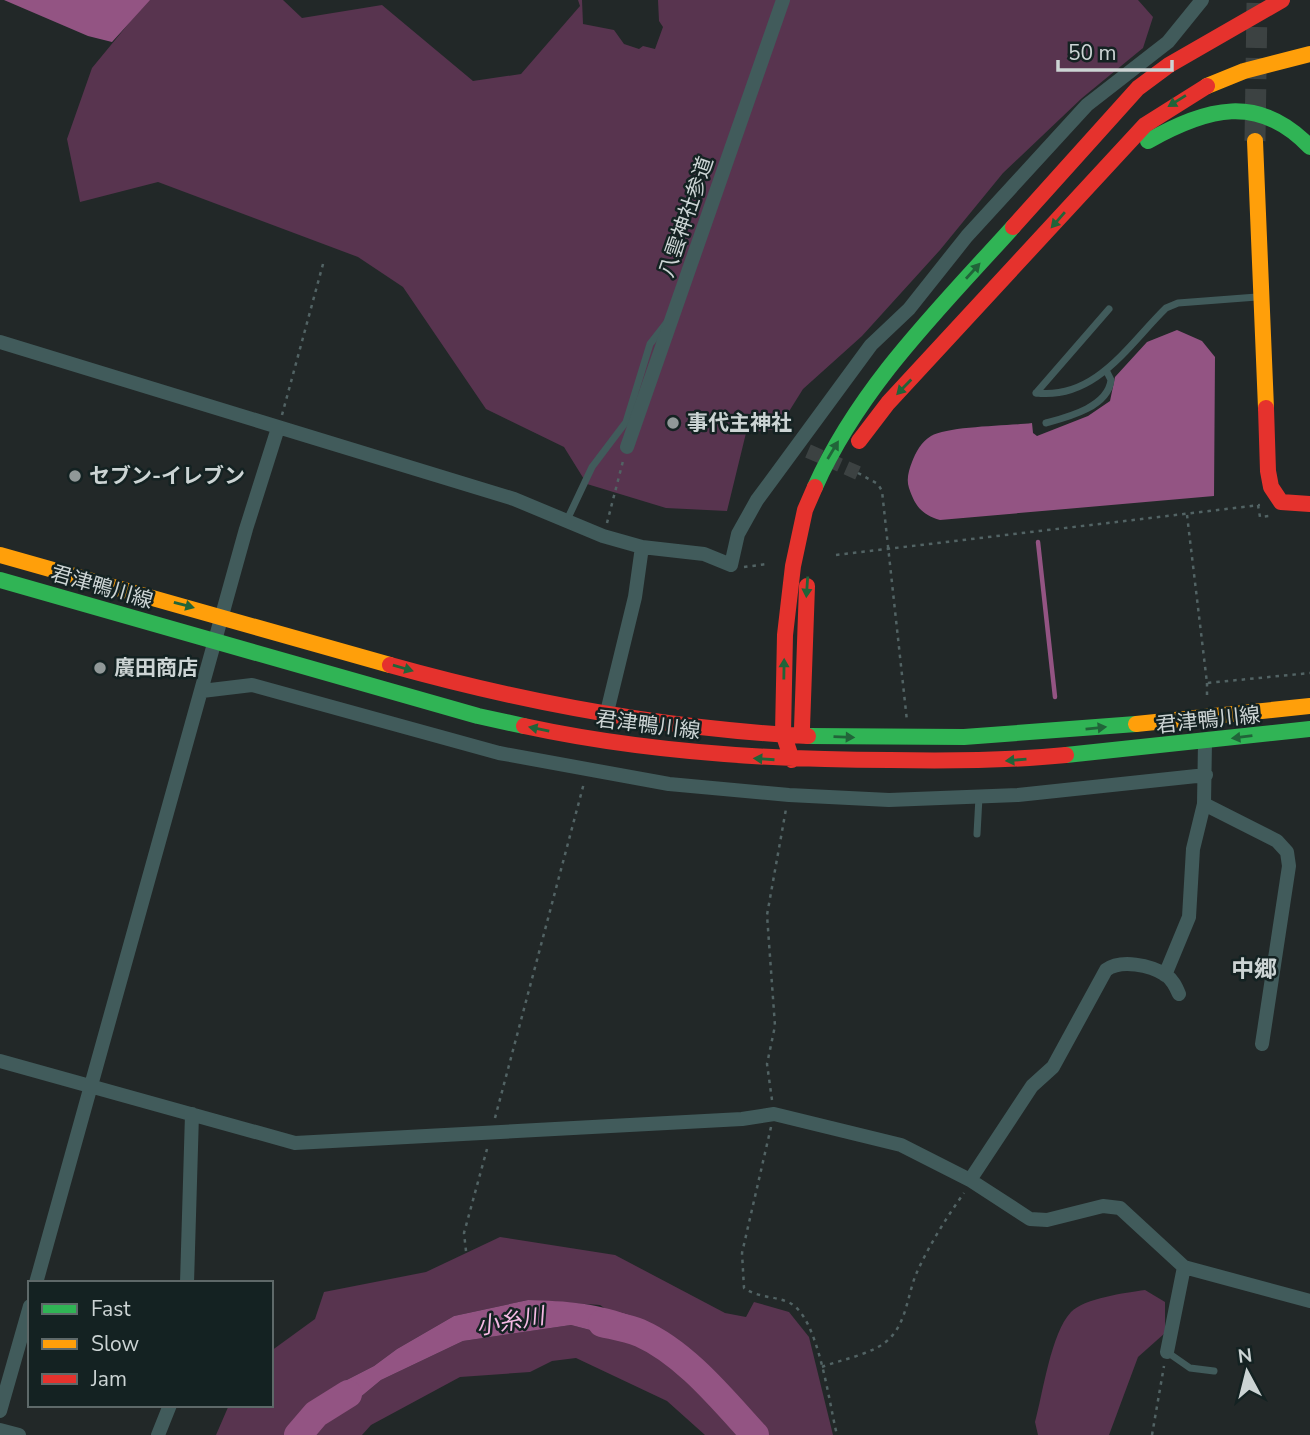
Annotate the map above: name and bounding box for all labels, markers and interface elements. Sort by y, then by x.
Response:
scale bar [1058,28,1172,72]
text: 50 m [1068,39,1117,67]
one-way arrow [1168,94,1187,107]
street label: 八雲神社参道 [652,153,720,281]
one-way arrow [1051,211,1067,228]
one-way arrow [964,263,980,280]
one-way arrow [896,378,912,395]
place label: 事代主神社 [687,409,792,437]
marker: 事代主神社 [665,415,681,431]
one-way arrow [827,441,840,460]
place label: セブン-イレブン [89,462,245,490]
marker: セブン-イレブン [67,468,83,484]
street label: 君津鴨川線 [48,559,156,615]
one-way arrow [802,577,813,599]
one-way arrow [173,600,195,611]
place label: 廣田商店 [114,654,198,682]
one-way arrow [778,658,790,680]
marker: 廣田商店 [92,660,108,676]
one-way arrow [392,663,413,673]
street label: 君津鴨川線 [1154,701,1262,739]
street label: 君津鴨川線 [594,705,702,745]
one-way arrow [1085,722,1107,733]
one-way arrow [528,723,550,734]
one-way arrow [834,732,856,743]
one-way arrow [1231,732,1253,743]
one-way arrow [753,753,775,764]
one-way arrow [1005,755,1027,766]
district label: 中郷 [1231,954,1277,985]
legend [28,1281,273,1407]
text: Fast [91,1295,131,1323]
water label: 小糸川 [473,1300,550,1343]
text: Slow [91,1330,140,1358]
north arrow [1212,1337,1282,1407]
text: N [1236,1342,1254,1370]
text: Jam [90,1365,127,1393]

